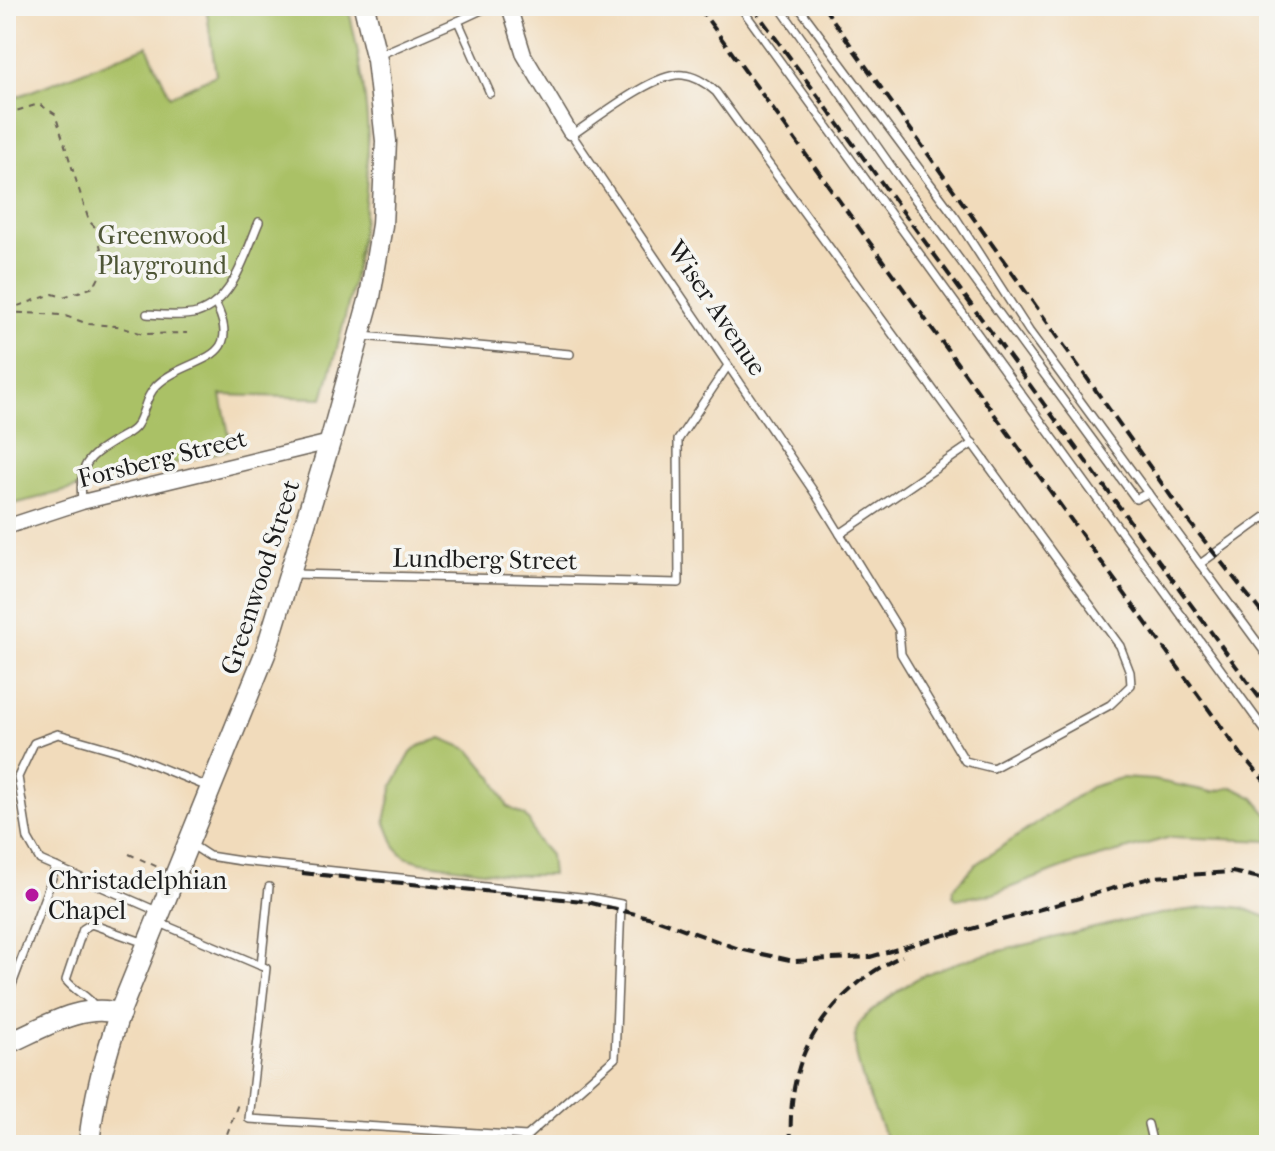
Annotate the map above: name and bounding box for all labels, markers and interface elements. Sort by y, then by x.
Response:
park label: Greenwood Playground [97,220,228,281]
street label: Wiser Avenue [660,234,773,382]
street label: Forsberg Street [74,422,251,494]
street label: Greenwood Street [214,475,307,679]
street label: Lundberg Street [392,542,578,577]
place label: Christadelphian Chapel [48,865,227,926]
marker: Christadelphian Chapel [23,886,41,904]

